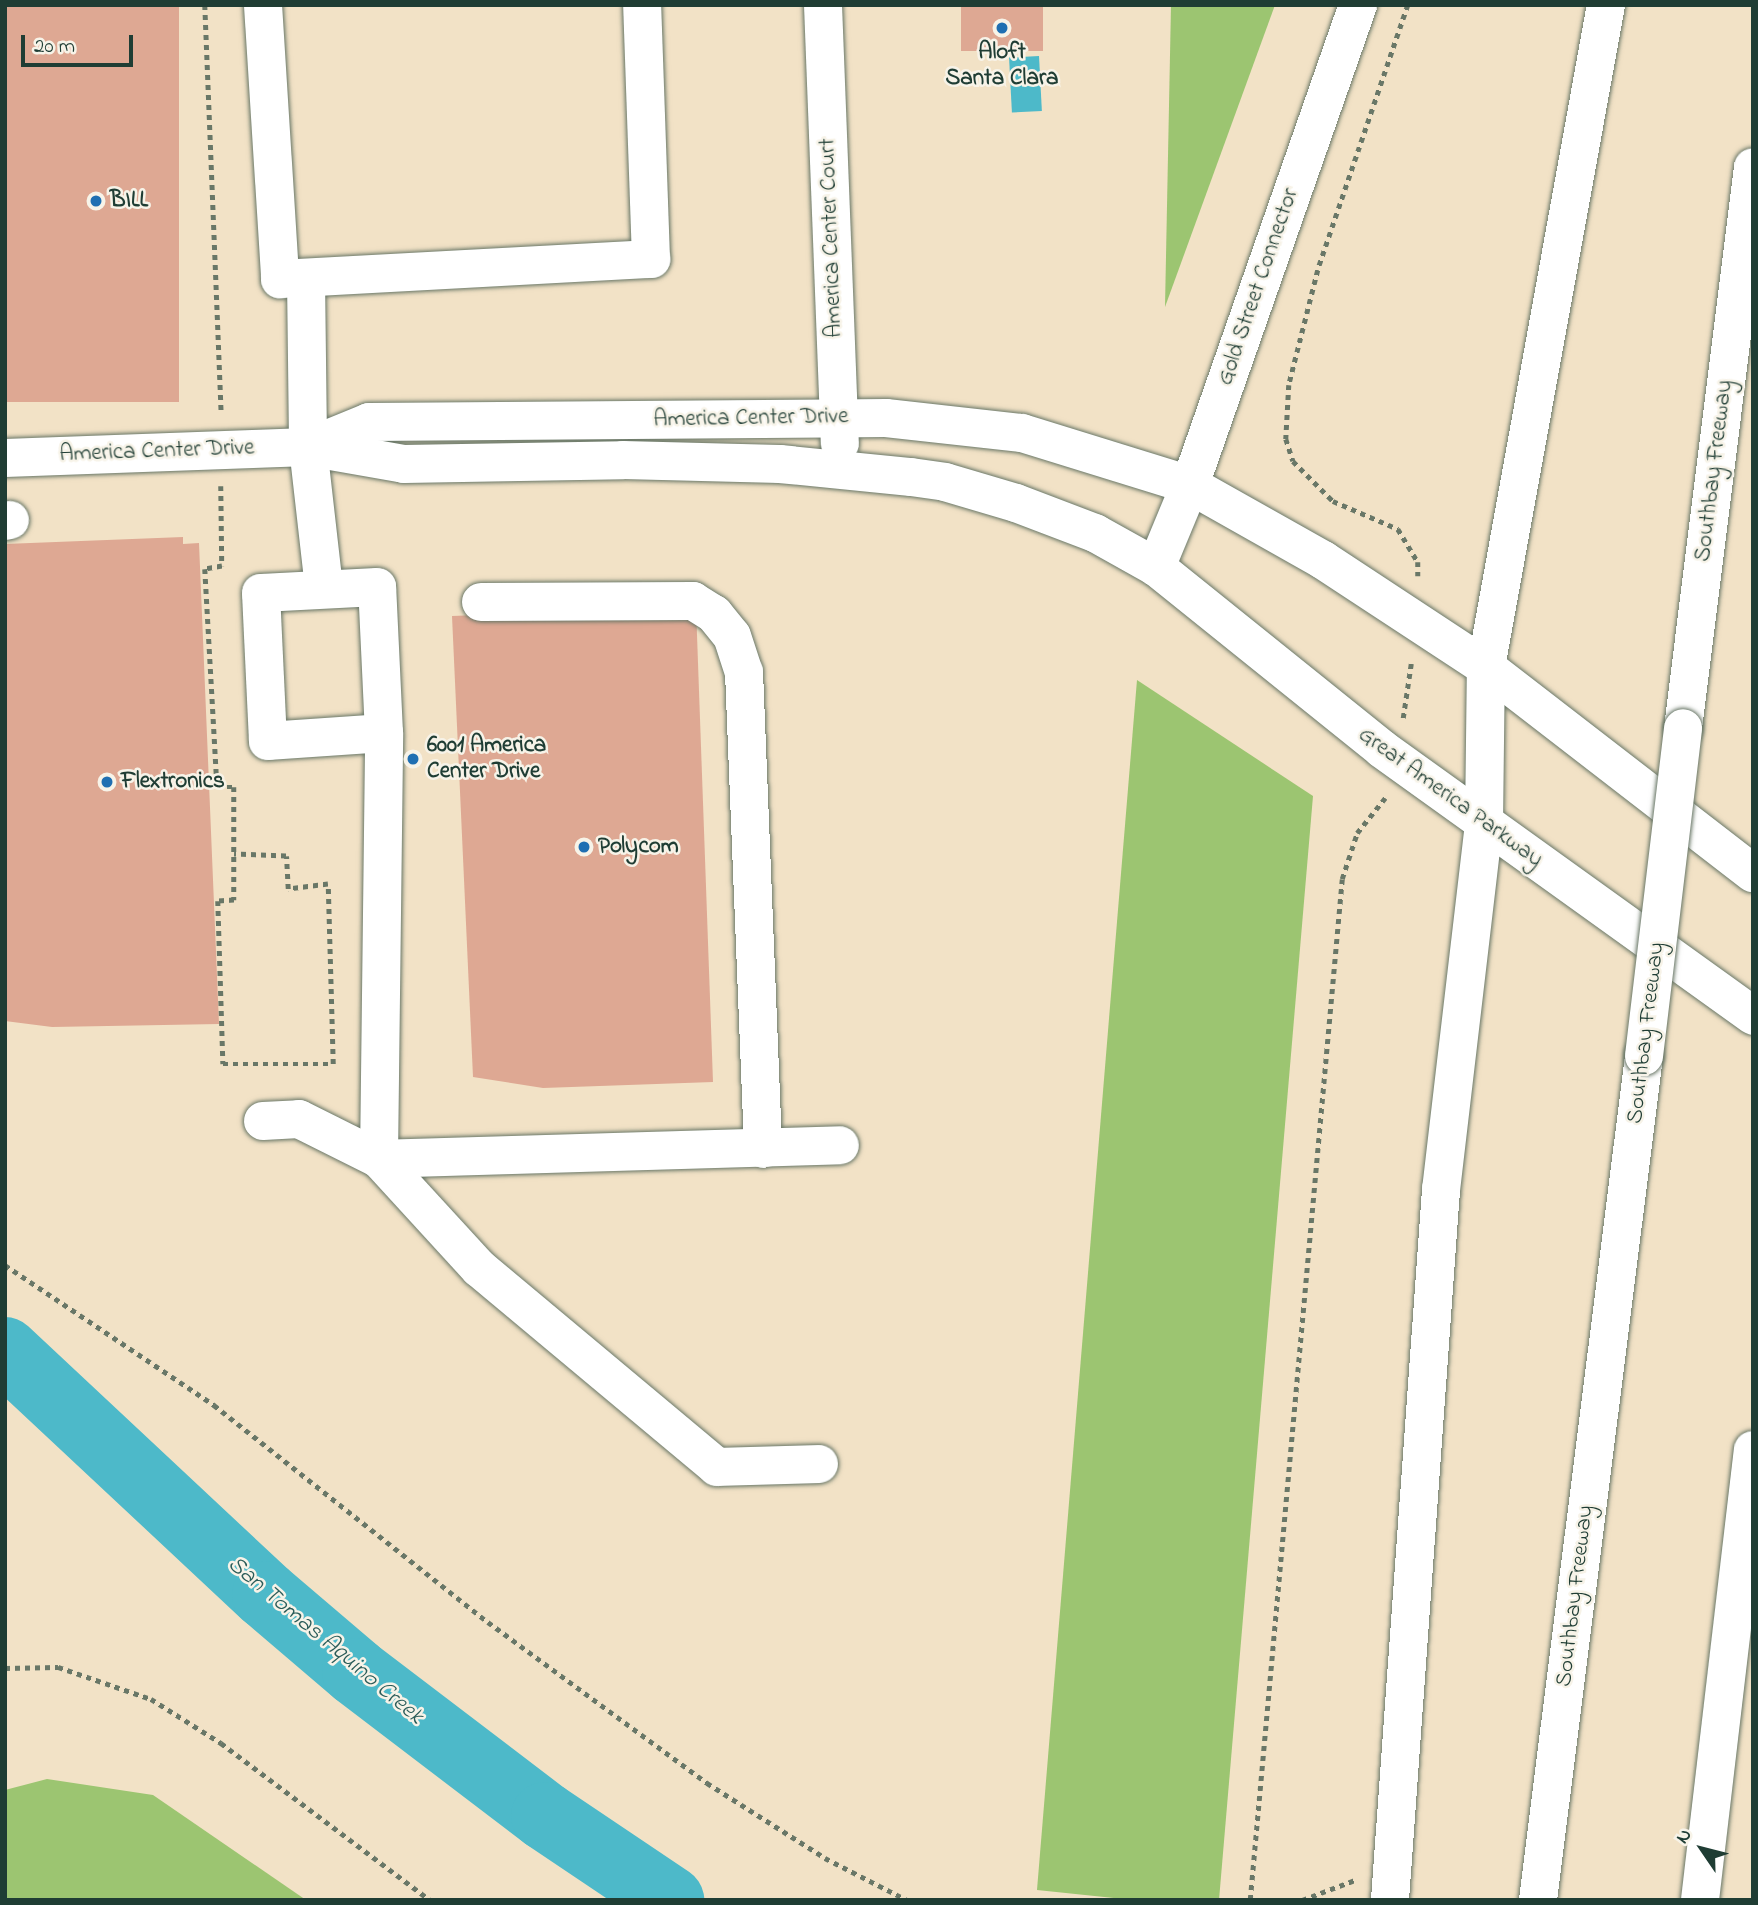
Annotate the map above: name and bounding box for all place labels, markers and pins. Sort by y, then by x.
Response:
marker: Aloft Santa Clara [994,20,1010,36]
place label: Aloft Santa Clara [946,39,1058,93]
place label: BILL [110,187,148,215]
marker: BILL [88,193,104,209]
place label: 6001 America Center Drive [427,732,546,786]
marker: 6001 America Center Drive [405,751,421,767]
place label: Flextronics [121,768,225,796]
marker: Flextronics [99,774,115,790]
place label: Polycom [598,833,679,861]
marker: Polycom [576,839,592,855]

